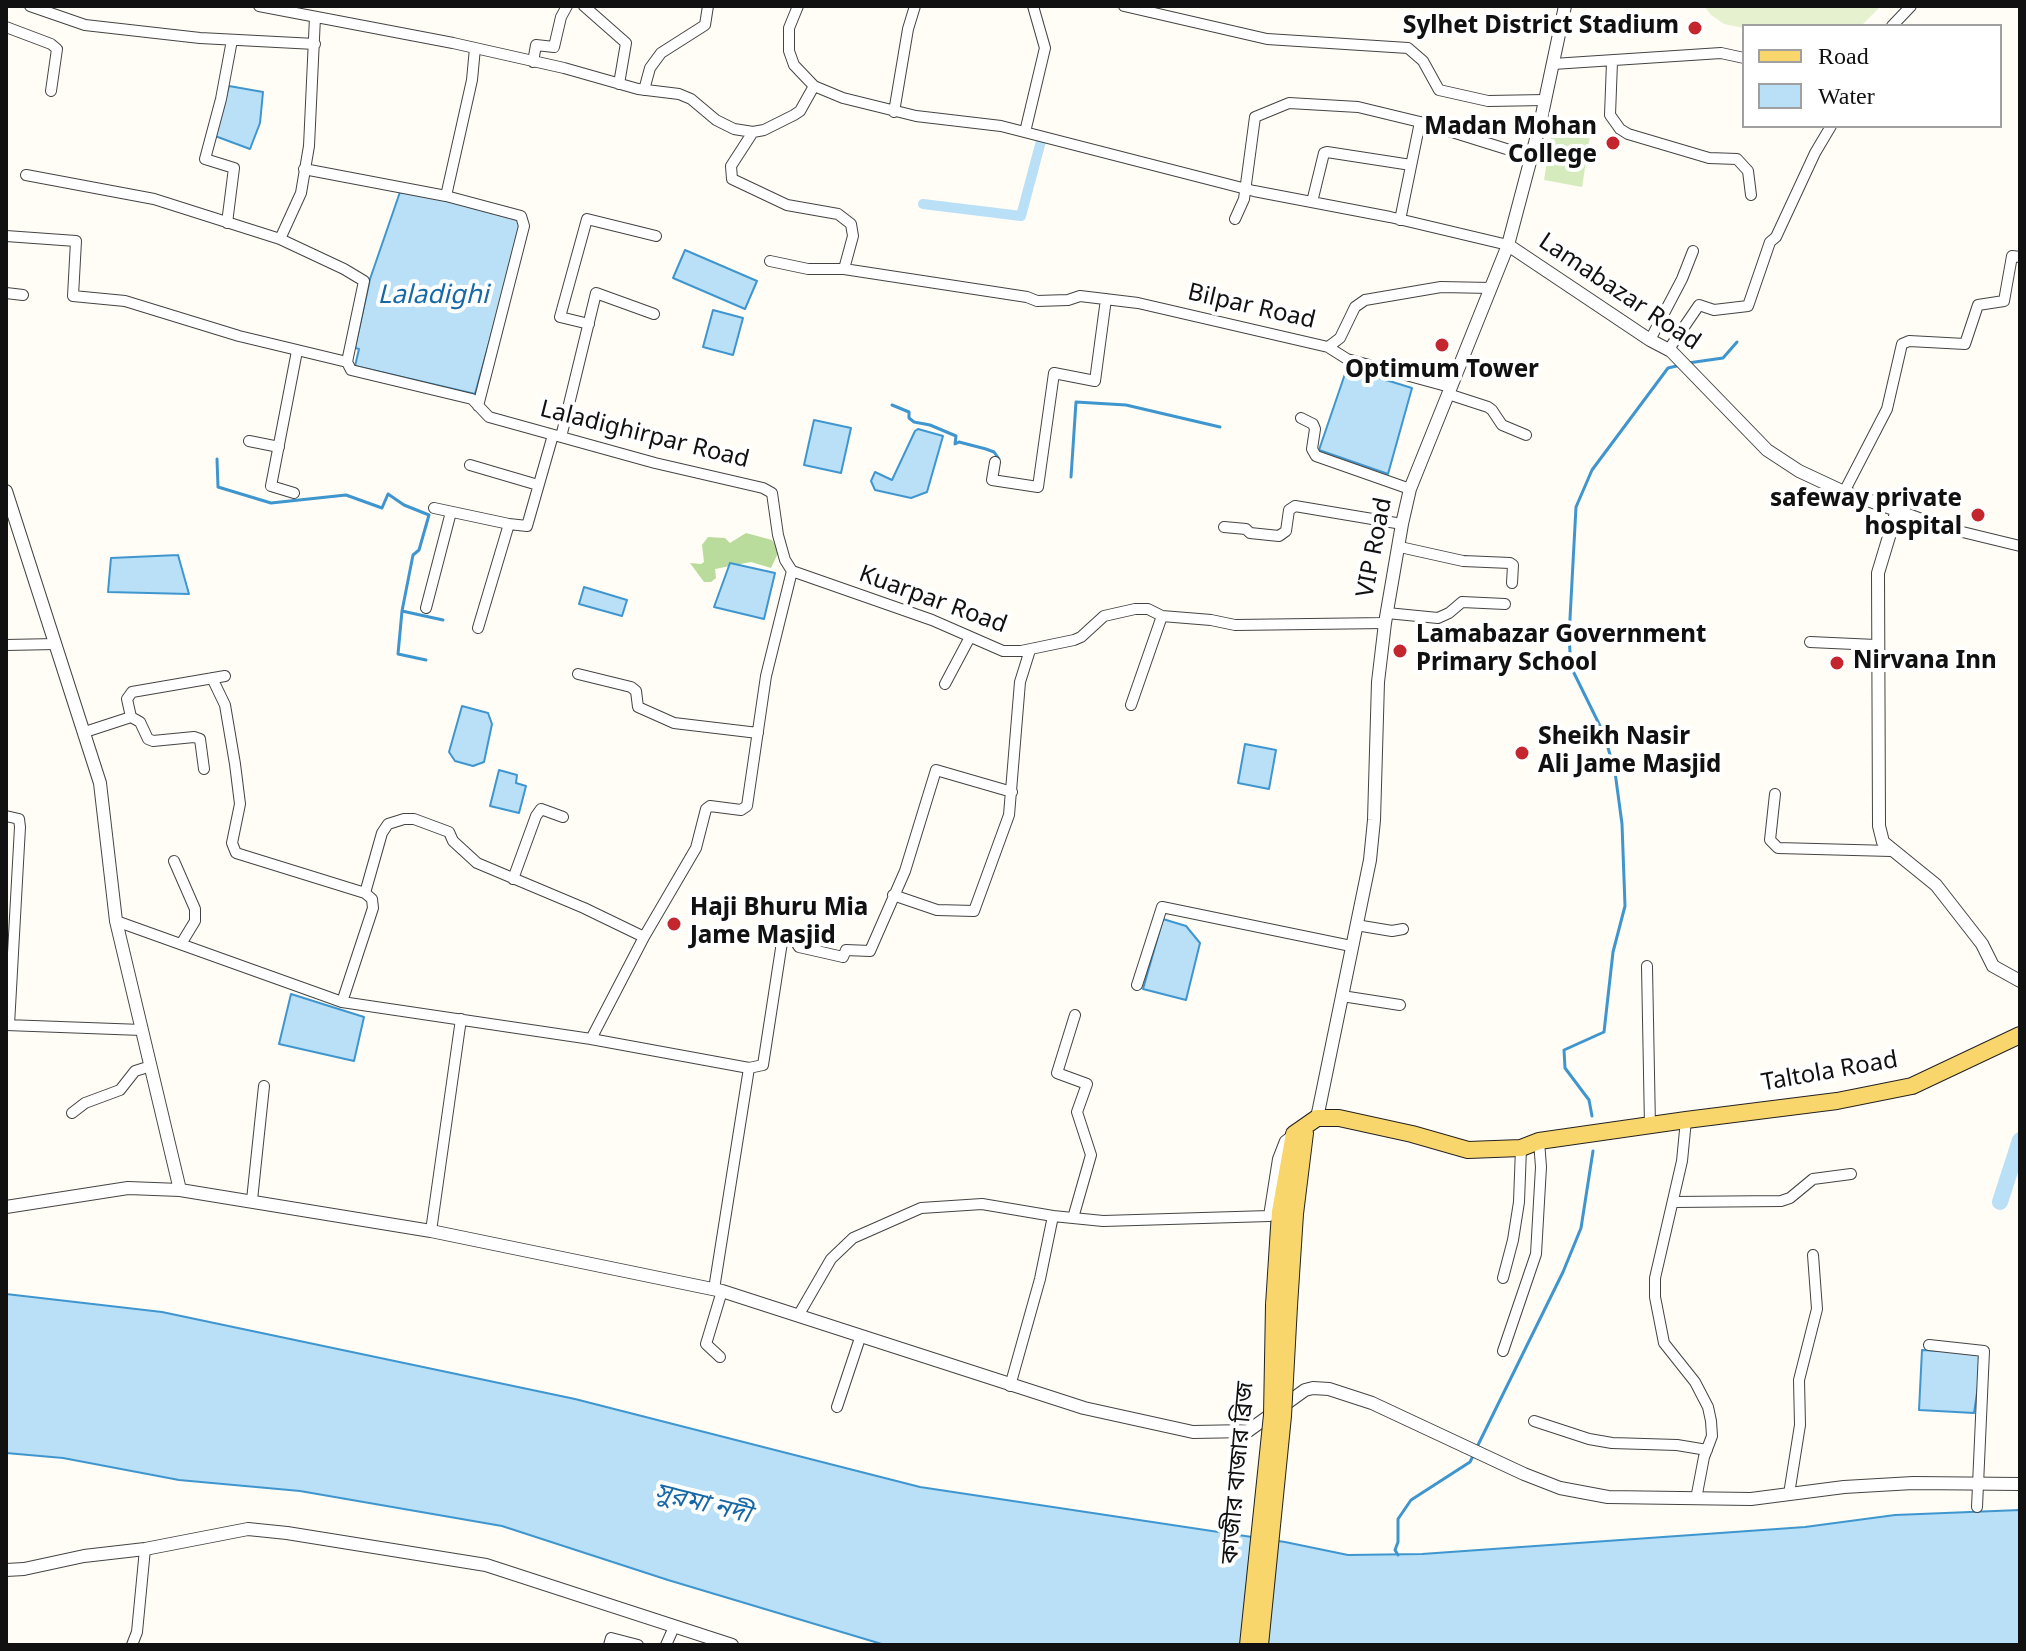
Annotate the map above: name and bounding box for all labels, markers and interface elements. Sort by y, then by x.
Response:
place label: Sylhet District Stadium [1403,14,1679,42]
marker: Sylhet District Stadium [1686,19,1704,37]
legend [1742,24,2002,128]
text: Road [1818,43,1869,69]
text: Water [1818,83,1875,109]
place label: Madan Mohan College [1424,115,1597,171]
marker: Madan Mohan College [1604,134,1622,152]
street label: Lamabazar Road [1532,229,1704,359]
street label: Bilpar Road [1184,280,1318,338]
water label: Laladighi [378,282,488,314]
marker: Optimum Tower [1433,336,1451,354]
place label: Optimum Tower [1345,358,1539,386]
street label: Laladighirpar Road [537,397,751,477]
place label: safeway private hospital [1770,487,1962,543]
street label: VIP Road [1353,496,1401,600]
marker: safeway private hospital [1969,506,1987,524]
street label: Kuarpar Road [854,562,1010,642]
place label: Lamabazar Government Primary School [1416,623,1706,679]
marker: Lamabazar Government Primary School [1391,642,1409,660]
place label: Nirvana Inn [1853,649,1997,677]
marker: Nirvana Inn [1828,654,1846,672]
place label: Sheikh Nasir Ali Jame Masjid [1538,725,1721,781]
marker: Sheikh Nasir Ali Jame Masjid [1513,744,1531,762]
place label: Haji Bhuru Mia Jame Masjid [690,896,868,952]
marker: Haji Bhuru Mia Jame Masjid [665,915,683,933]
street label: Taltola Road [1760,1048,1900,1100]
street label: কাজীর বাজার ব্রিজ [1218,1381,1262,1565]
water label: সুরমা নদী [651,1479,753,1533]

